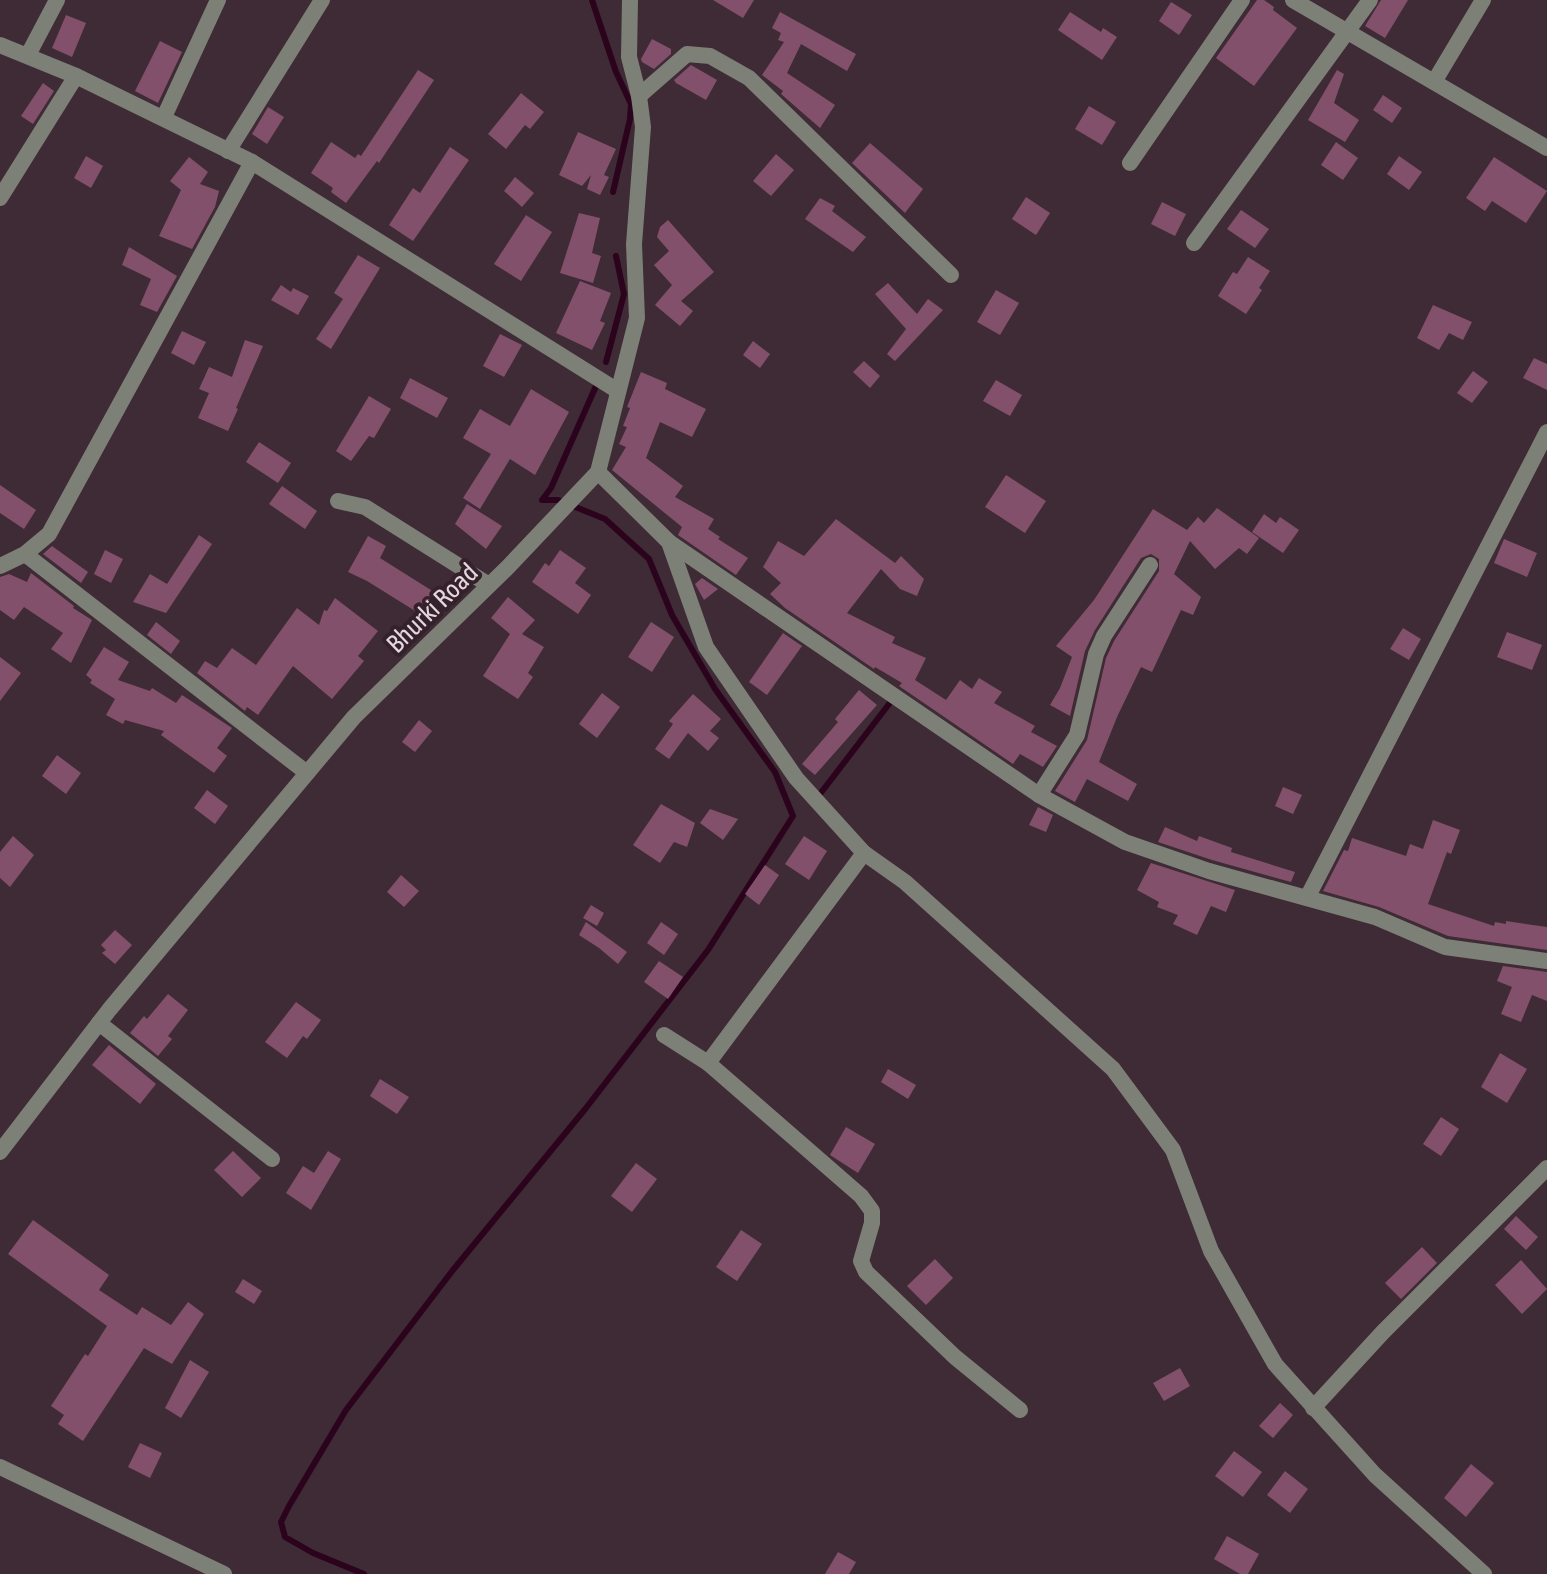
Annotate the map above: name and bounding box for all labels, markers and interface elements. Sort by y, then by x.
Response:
street label: Bhurki Road [380,557,484,659]

